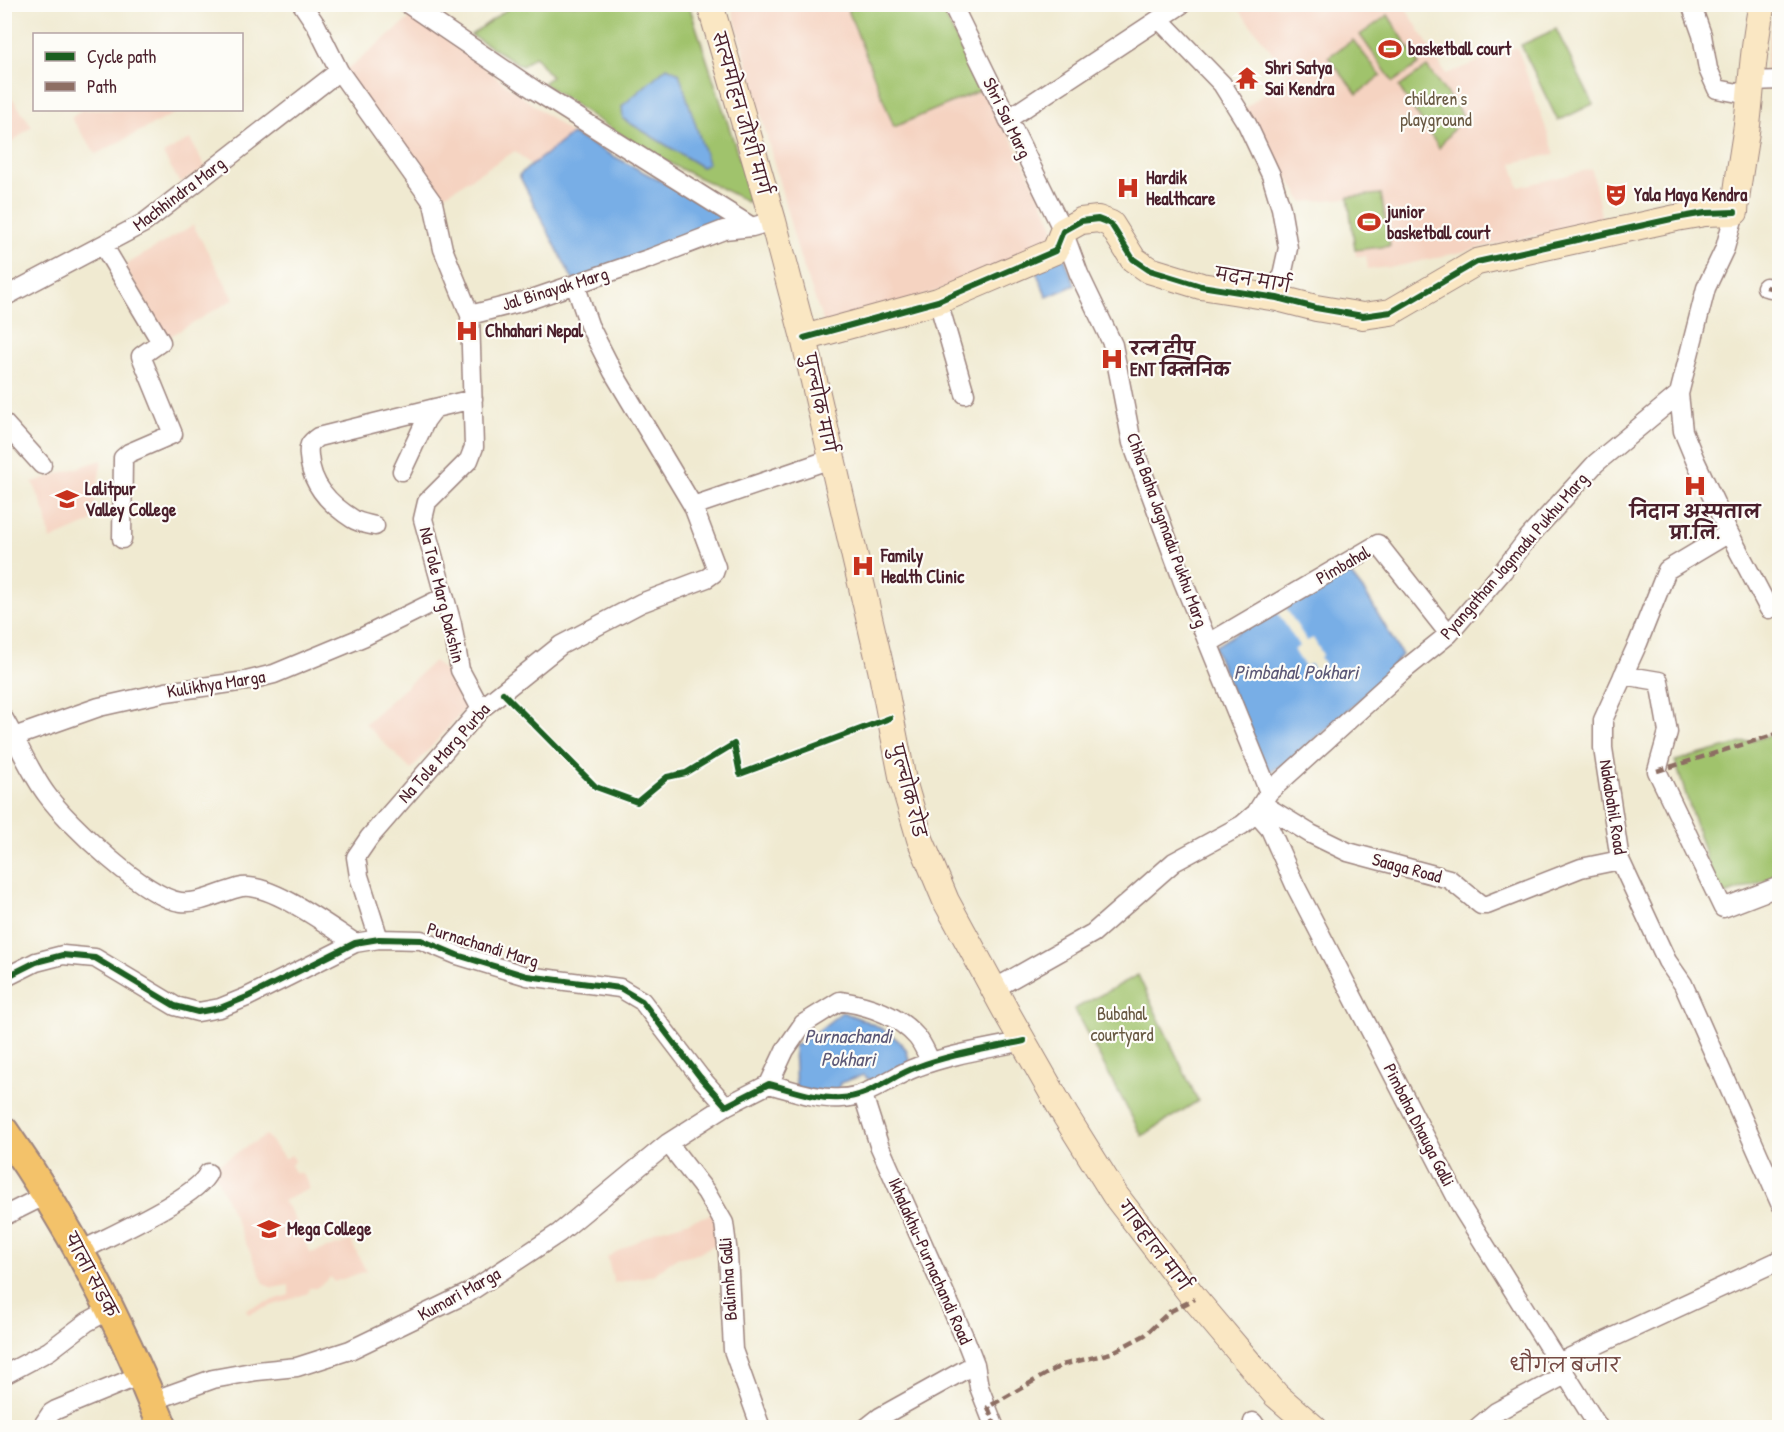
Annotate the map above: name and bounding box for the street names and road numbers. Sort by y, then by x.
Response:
street label: सत्यमोहन जोशी मार्ग [706,28,778,199]
street label: Shri Sai Marg [977,73,1038,162]
street label: Machhindra Marg [127,151,230,237]
street label: मदन मार्ग [1212,259,1294,299]
street label: Jal Binayak Marg [499,260,611,317]
street label: पुल्चोक मार्ग [796,350,843,456]
street label: Chha Baha Jagmadu Pukhu Marg [1121,429,1214,631]
street label: Pyangathan Jagmadu Pukhu Marg [1434,467,1593,645]
street label: Na Tole Marg Dakshin [414,524,471,665]
street label: Pimbahal [1311,539,1375,590]
street label: Kulikhya Marga [165,663,267,704]
street label: Na Tole Marg Purba [392,697,495,808]
street label: पुल्चोक रोड [883,740,934,842]
street label: Nakabahil Road [1594,758,1633,856]
street label: Saaga Road [1370,846,1445,889]
street label: Purnachandi Marg [424,916,542,973]
street label: Pimbaha Dhauga Galli [1378,1059,1461,1191]
street label: Ikhalakhu-Purnachandi Road [882,1173,978,1348]
street label: गाबहाल मार्ग [1112,1194,1198,1297]
street label: याला सडक [58,1227,125,1323]
street label: Balimha Galli [712,1237,743,1322]
street label: Kumari Marga [413,1261,505,1327]

